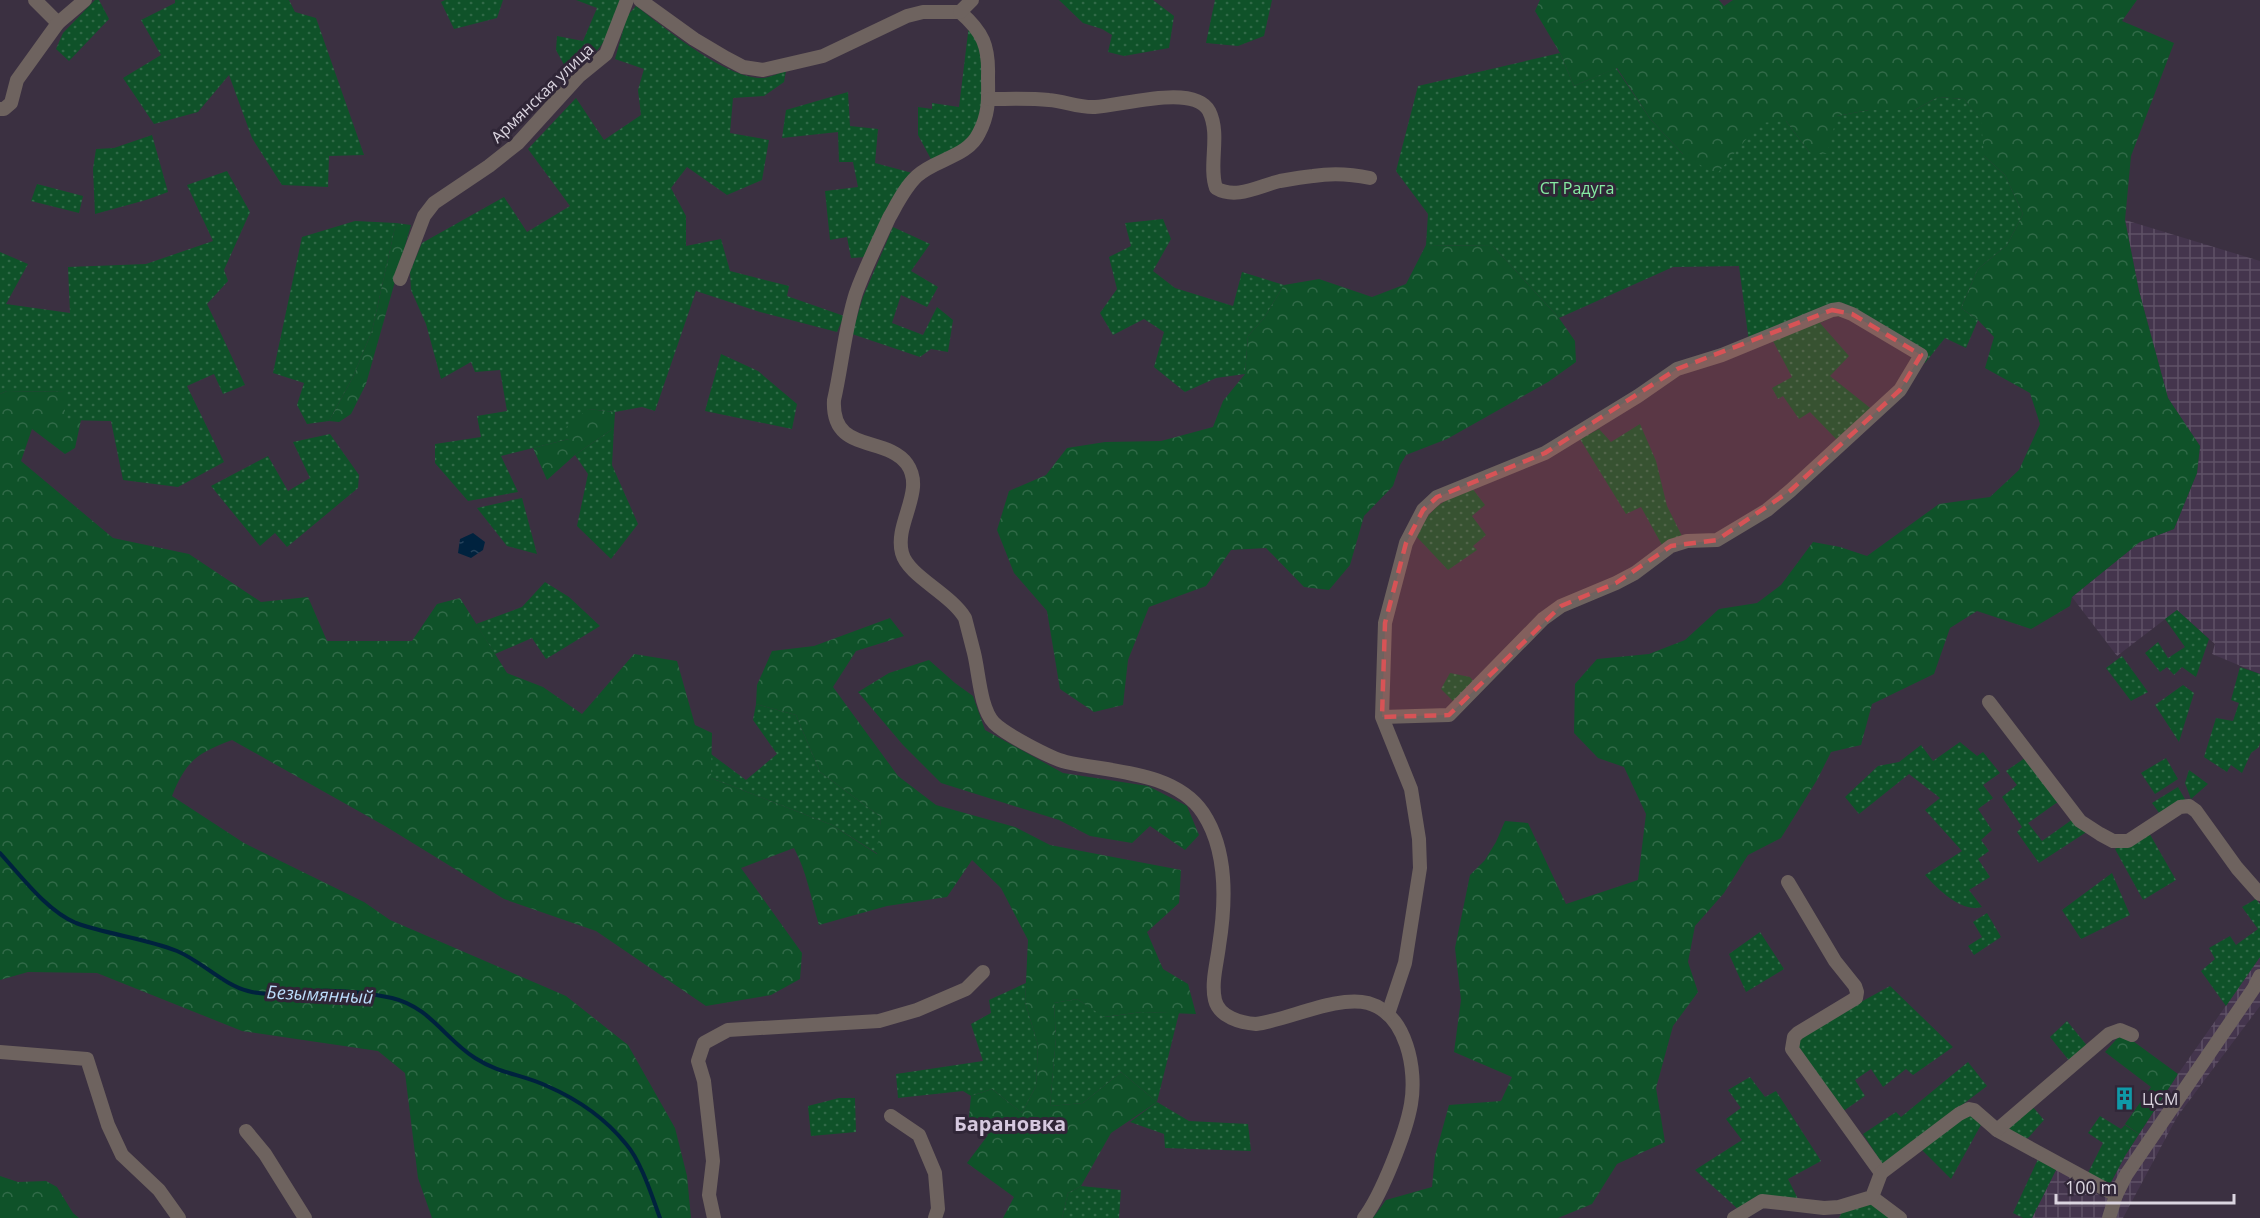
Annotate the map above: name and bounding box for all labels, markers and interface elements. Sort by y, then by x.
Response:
street label: Армянская улица [486,38,598,148]
park label: СТ Радуга [1540,177,1614,199]
water label: Безымянный [266,979,375,1009]
building icon: ЦСМ [2111,1086,2137,1112]
place label: ЦСМ [2142,1088,2178,1110]
district label: Барановка [954,1110,1066,1137]
scale bar [2056,1167,2234,1205]
text: 100 m [2065,1175,2117,1199]

